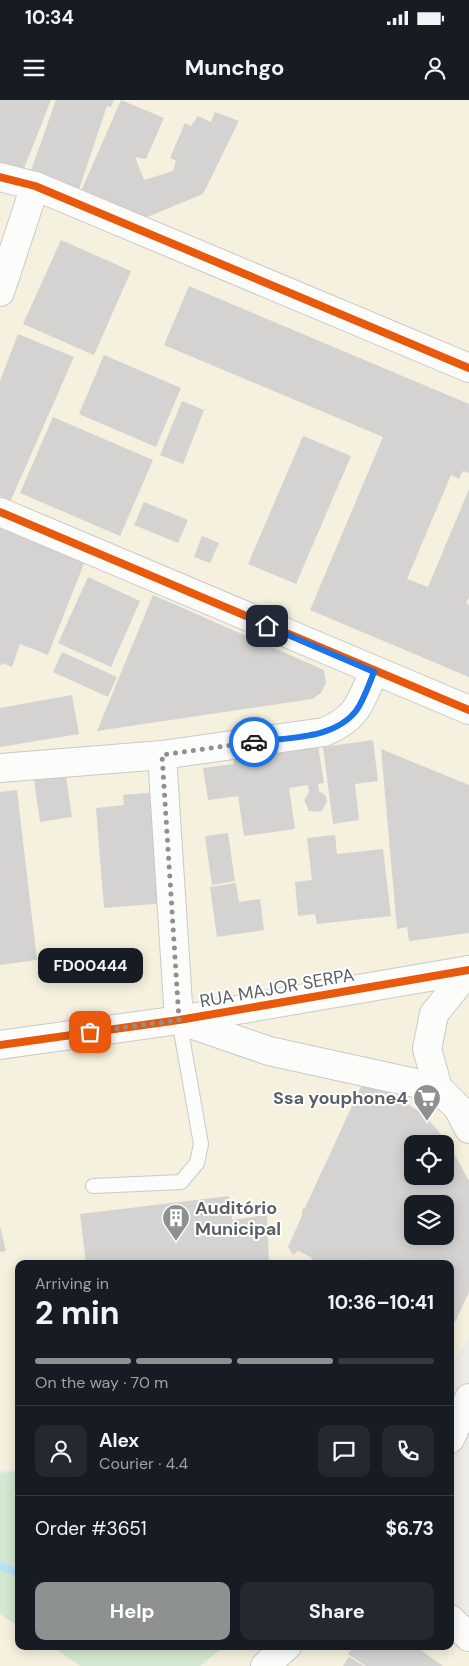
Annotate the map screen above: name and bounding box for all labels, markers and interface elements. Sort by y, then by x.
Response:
text: 10:34 [25,5,74,30]
text: Munchgo [185,53,284,82]
icon: menu [20,54,48,82]
icon: person [421,54,449,82]
pin [246,605,288,647]
icon: home [253,612,281,640]
courier [229,717,279,767]
icon: car [240,728,268,756]
callout: FD00444 [38,947,142,982]
text: FD00444 [54,955,127,976]
street label: RUA MAJOR SERPA [198,963,356,1013]
pin [69,1011,111,1053]
icon: bag [76,1018,104,1046]
supermarket icon: Ssa youphone4 [412,1083,442,1122]
place label: Ssa youphone4 [273,1086,408,1110]
map controls [404,1135,454,1245]
button: locate [404,1135,454,1185]
button: layers [404,1195,454,1245]
place label: Auditório Municipal [195,1196,281,1241]
building icon: Auditório Municipal [161,1203,191,1242]
text: Arriving in [35,1273,109,1294]
text: 10:36–10:41 [328,1290,434,1315]
text: 2 min [35,1292,120,1334]
text: On the way · 70 m [35,1372,168,1393]
button: person [35,1425,87,1477]
button: chat [318,1425,370,1477]
button: phone [382,1425,434,1477]
text: Alex [99,1428,139,1453]
text: Courier · 4.4 [99,1453,188,1474]
text: Order #3651 [35,1516,147,1541]
text: $6.73 [385,1516,434,1541]
button: Help [35,1582,230,1640]
button: Share [240,1582,434,1640]

